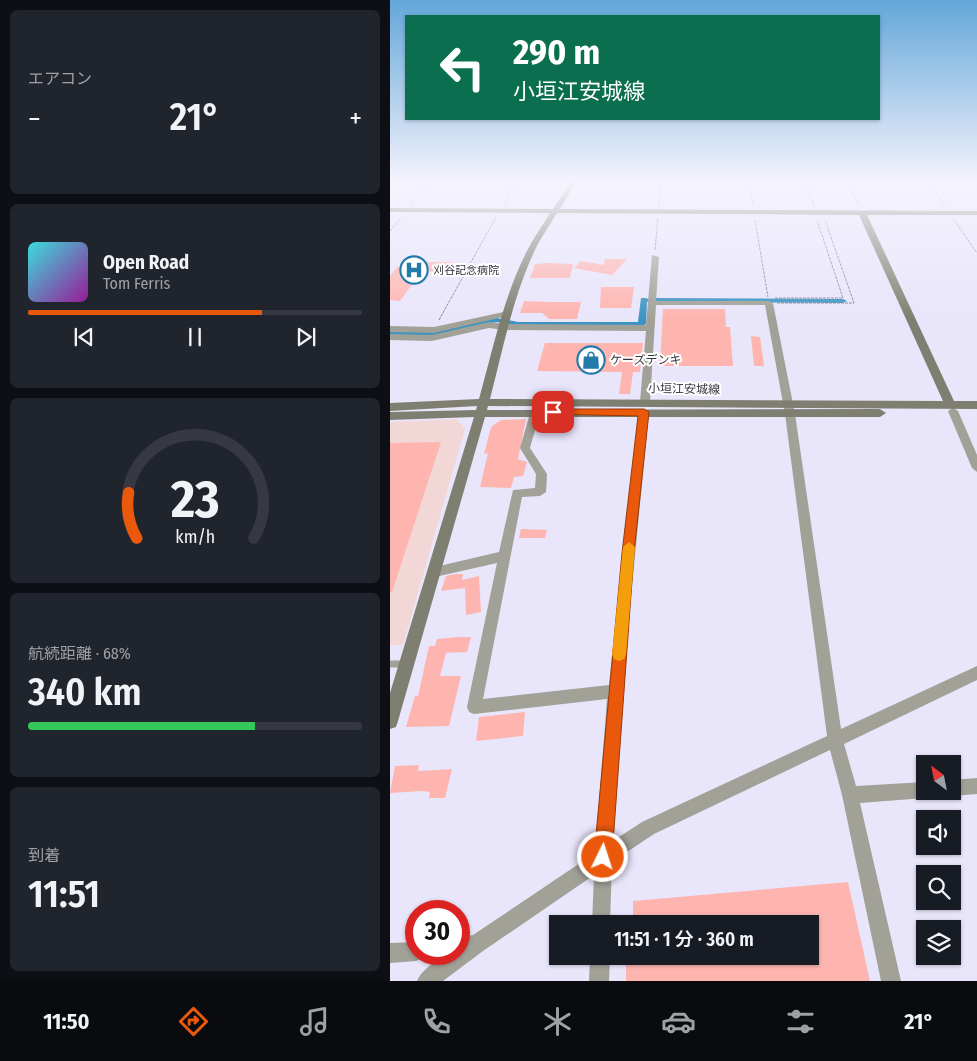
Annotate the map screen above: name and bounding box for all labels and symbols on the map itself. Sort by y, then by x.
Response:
hospital icon: 刈谷記念病院 [399,255,429,285]
place label: 刈谷記念病院 [433,264,499,277]
shop icon: ケーズデンキ [576,345,606,375]
place label: ケーズデンキ [610,353,681,367]
street label: 小垣江安城線 [648,381,720,397]
pin [532,391,574,433]
north arrow [916,755,961,800]
position arrow [576,830,628,882]
speed limit sign: 30 [405,900,470,965]

